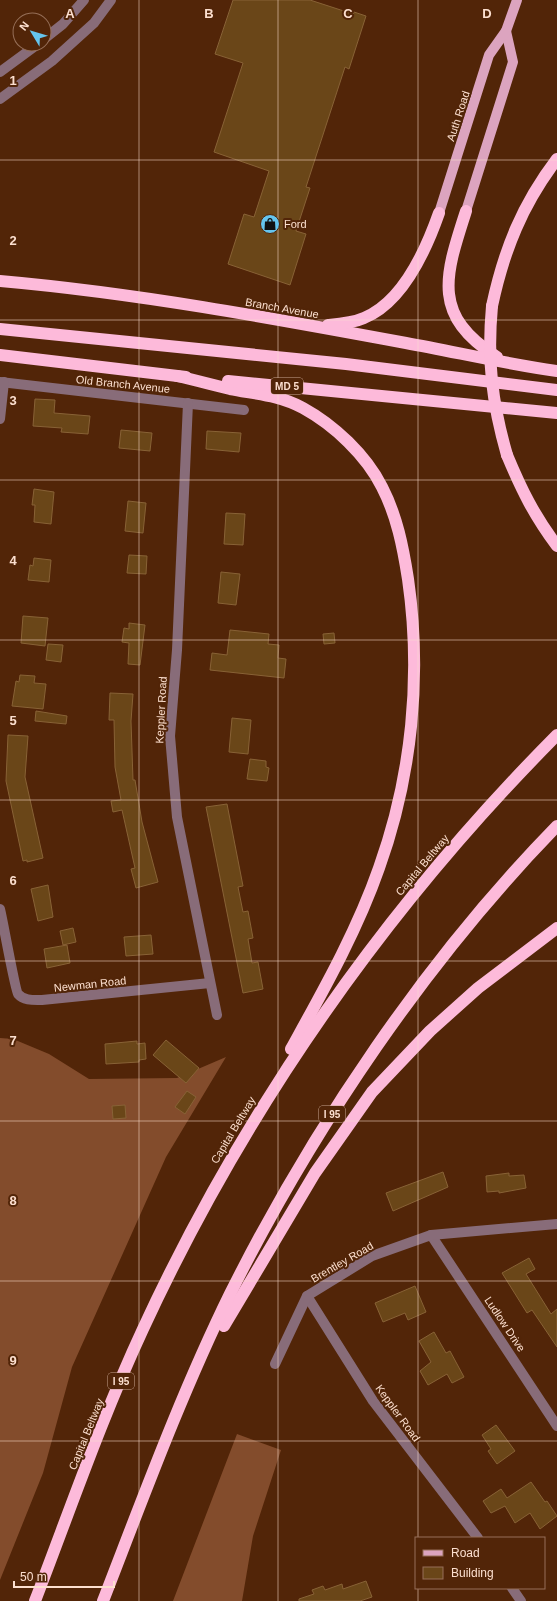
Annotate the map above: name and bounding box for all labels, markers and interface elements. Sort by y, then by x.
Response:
text: A [65,6,75,21]
text: B [204,6,214,21]
text: C [343,6,353,21]
text: D [482,6,492,21]
north arrow [12,12,52,52]
text: N [17,19,31,33]
text: 1 [9,73,17,88]
street label: Auth Road [444,89,472,143]
shop icon: Ford [259,213,281,235]
place label: Ford [284,218,307,230]
text: 2 [9,233,17,248]
street label: Branch Avenue [244,296,320,320]
street label: Old Branch Avenue [75,373,171,395]
road number: MD 5 [271,378,303,394]
text: 3 [9,393,17,408]
text: 4 [9,553,17,568]
street label: Keppler Road [153,676,169,744]
text: 5 [9,713,17,728]
street label: Capital Beltway [393,832,451,898]
text: 6 [9,873,17,888]
street label: Newman Road [53,974,127,994]
text: 7 [9,1033,17,1048]
street label: Capital Beltway [208,1094,258,1166]
road number: I 95 [319,1106,345,1122]
text: 8 [9,1193,17,1208]
street label: Brentley Road [309,1239,375,1285]
street label: Ludlow Drive [482,1294,528,1354]
text: 9 [9,1353,17,1368]
road number: I 95 [108,1373,134,1389]
street label: Keppler Road [373,1382,423,1444]
street label: Capital Beltway [66,1396,106,1471]
legend [415,1537,545,1589]
text: Road [451,1546,480,1560]
scale bar [14,1563,114,1589]
text: Building [451,1566,494,1580]
text: 50 m [20,1570,47,1584]

